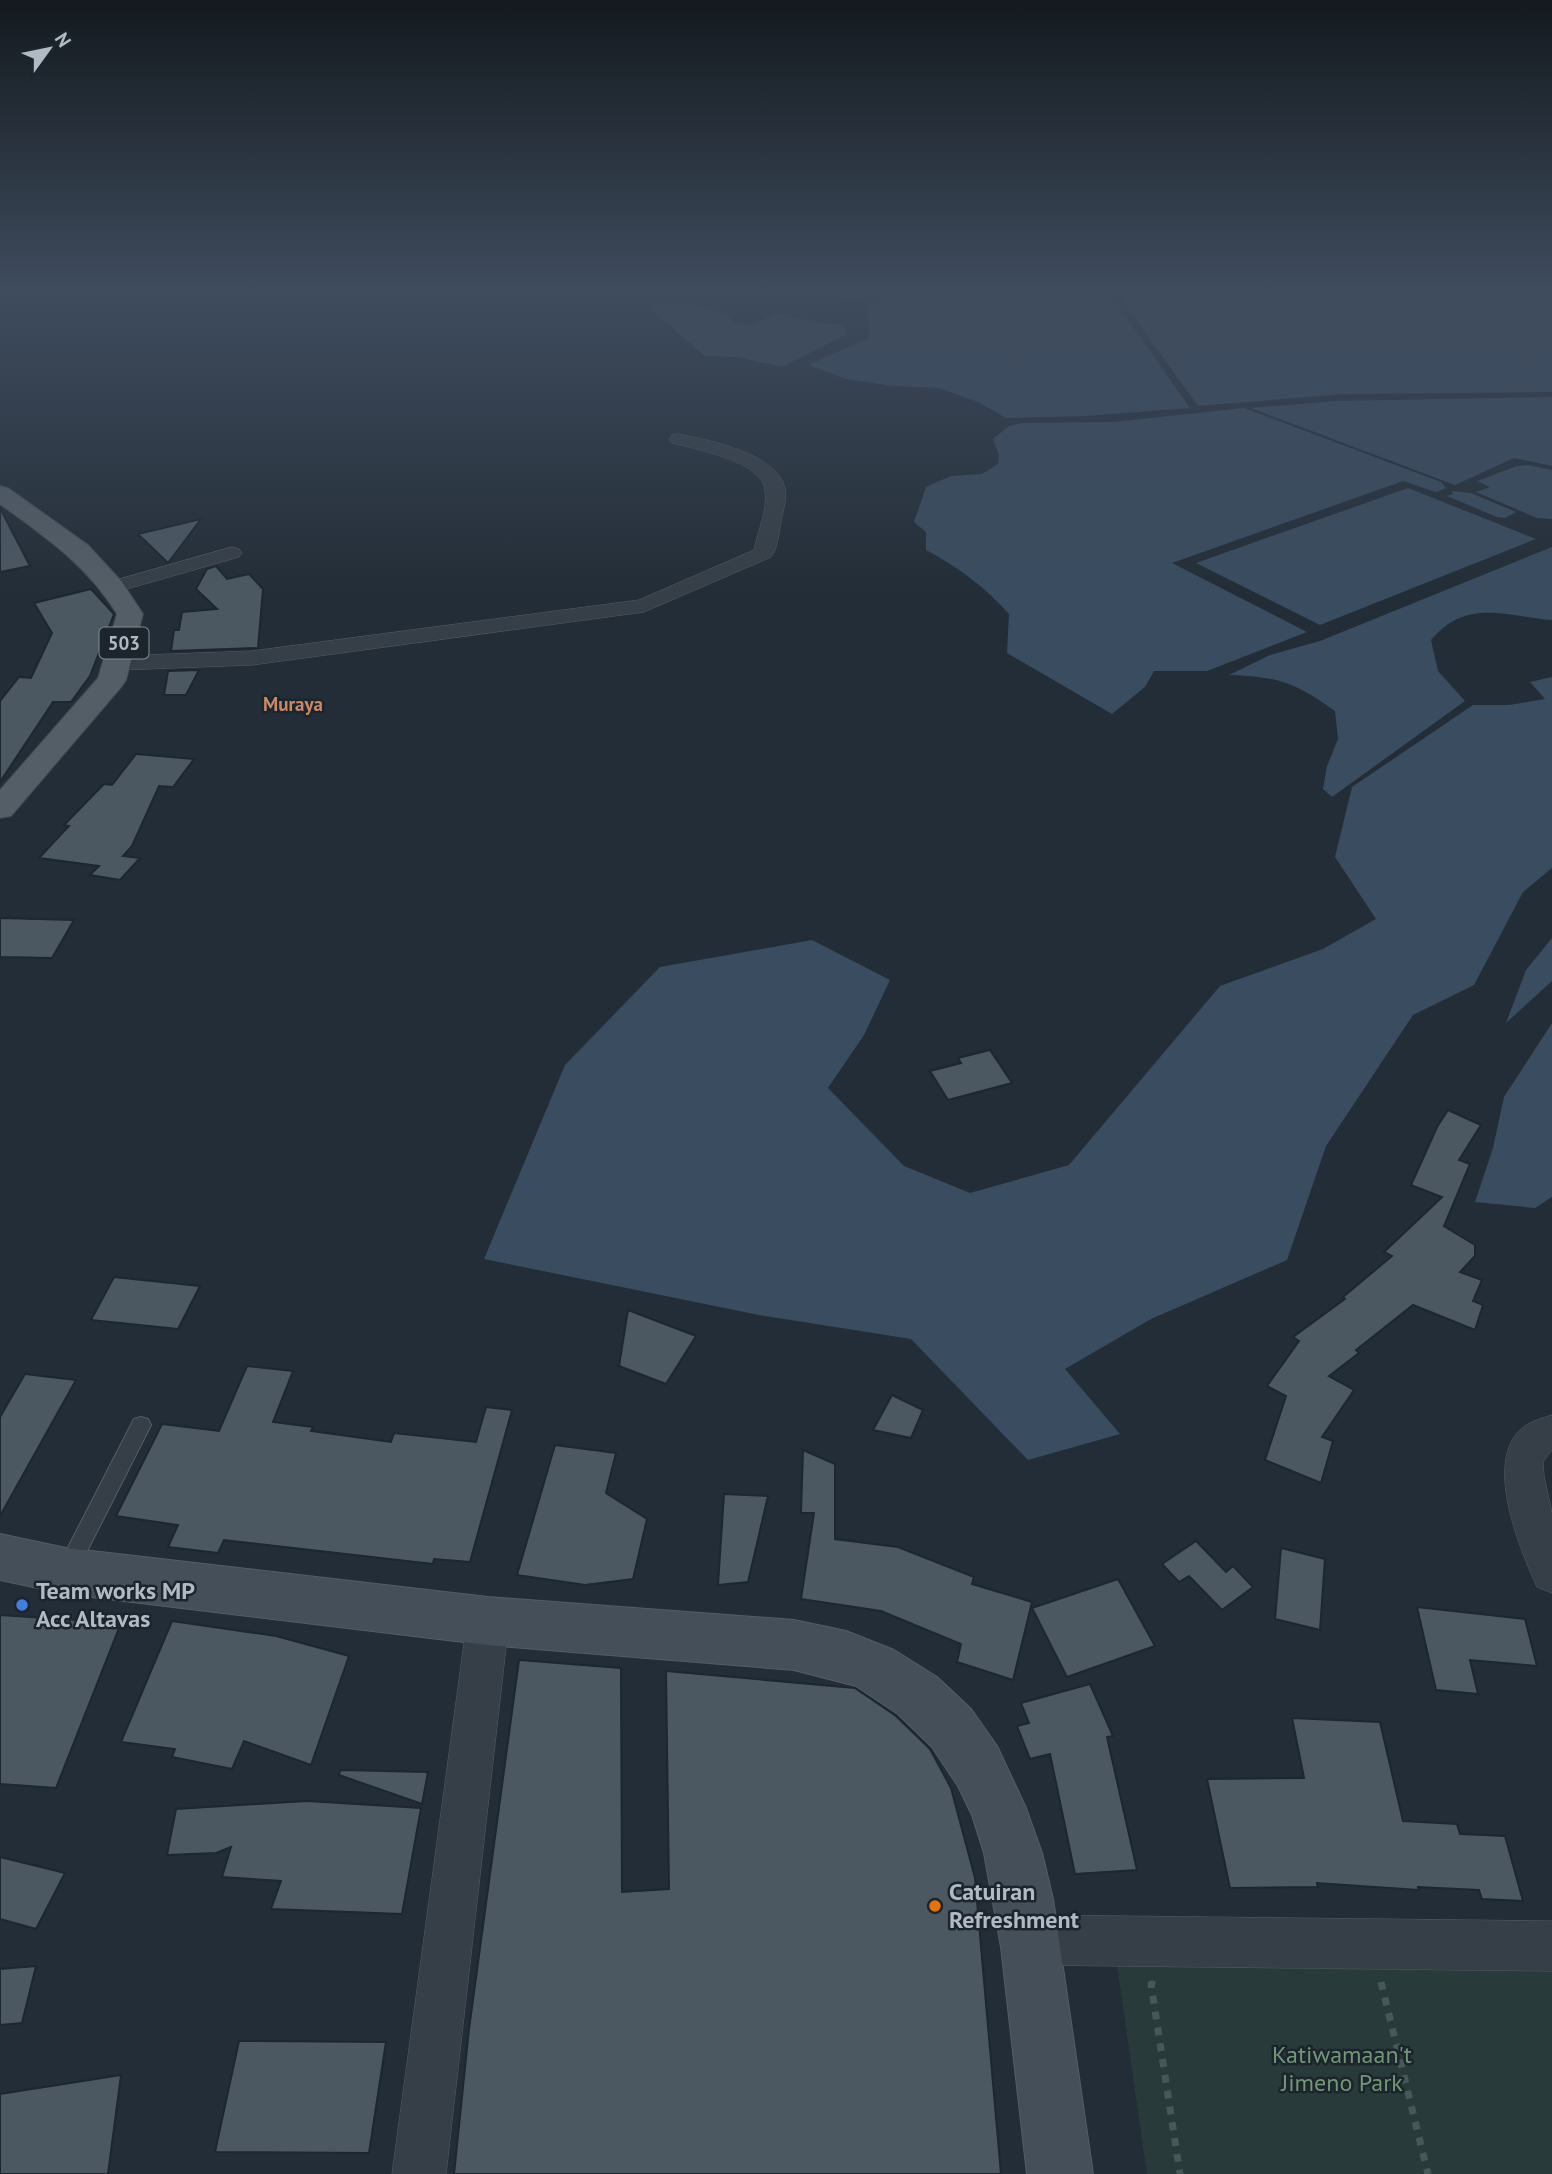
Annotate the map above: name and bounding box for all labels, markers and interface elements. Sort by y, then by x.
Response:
north arrow [14,14,84,84]
text: N [50,28,77,52]
road number: 503 [100,628,148,658]
district label: Muraya [263,692,323,716]
place label: Team works MP Acc Altavas [36,1575,195,1634]
marker: Team works MP Acc Altavas [14,1597,30,1613]
place label: Catuiran Refreshment [949,1876,1080,1935]
marker: Catuiran Refreshment [927,1898,943,1914]
park label: Katiwamaan't Jimeno Park [1272,2039,1412,2098]

